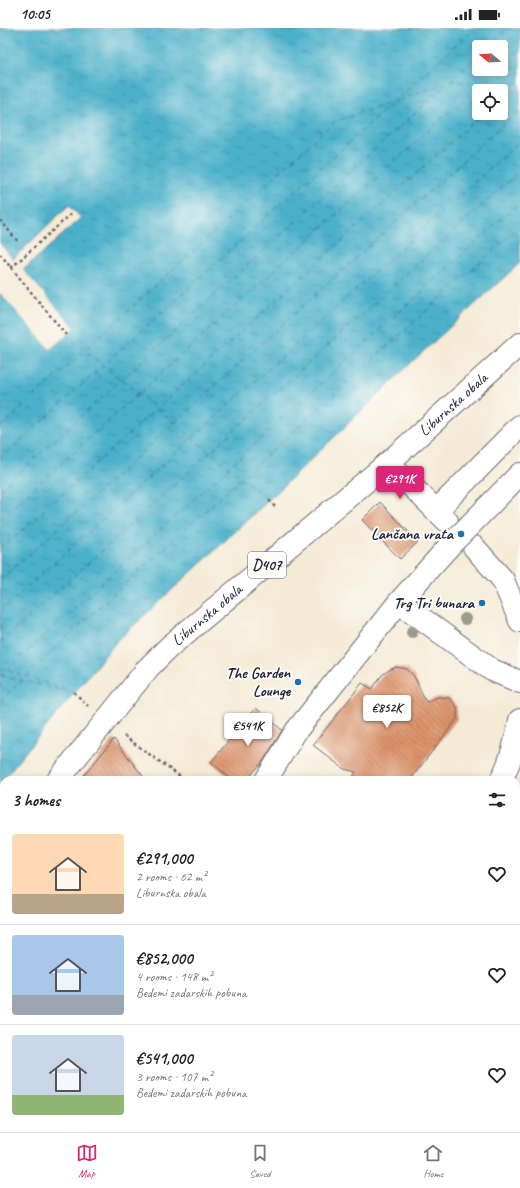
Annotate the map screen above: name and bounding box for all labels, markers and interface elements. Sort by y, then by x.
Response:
text: 10:05 [20,5,50,24]
north arrow [472,40,508,76]
map controls [472,40,508,120]
button: locate [472,84,508,120]
street label: Liburnska obala [414,367,493,441]
pin: €291K [372,466,428,500]
text: €291K [385,471,415,487]
place label: Lančana vrata [371,524,455,544]
marker: Lančana vrata [456,529,466,539]
road number: D407 [248,552,286,578]
street label: Liburnska obala [168,579,247,650]
place label: Trg Tri bunara [394,593,476,613]
marker: Trg Tri bunara [477,598,487,608]
place label: The Garden Lounge [226,663,292,701]
marker: The Garden Lounge [293,677,303,687]
pin: €852K [359,695,415,729]
text: €852K [372,700,402,716]
pin: €541K [220,713,276,747]
text: €541K [233,718,263,734]
icon: filters [486,789,508,811]
text: 3 homes [12,790,60,811]
text: €291,000 [136,848,193,869]
icon: home [44,850,92,898]
icon: heart [486,863,508,885]
text: 2 rooms · 62 m² [136,869,206,885]
text: Liburnska obala [136,885,206,901]
text: €852,000 [136,948,193,969]
icon: home [44,951,92,999]
icon: heart [486,964,508,986]
text: 4 rooms · 148 m² [136,969,212,985]
text: Bedemi zadarskih pobuna [136,985,246,1001]
text: €541,000 [136,1048,193,1069]
icon: home [44,1051,92,1099]
icon: heart [486,1064,508,1086]
text: 3 rooms · 107 m² [136,1069,212,1085]
text: Bedemi zadarskih pobuna [136,1085,246,1101]
tab: Map [76,1142,98,1180]
tab: Saved [249,1142,271,1180]
tab: Home [422,1142,444,1180]

